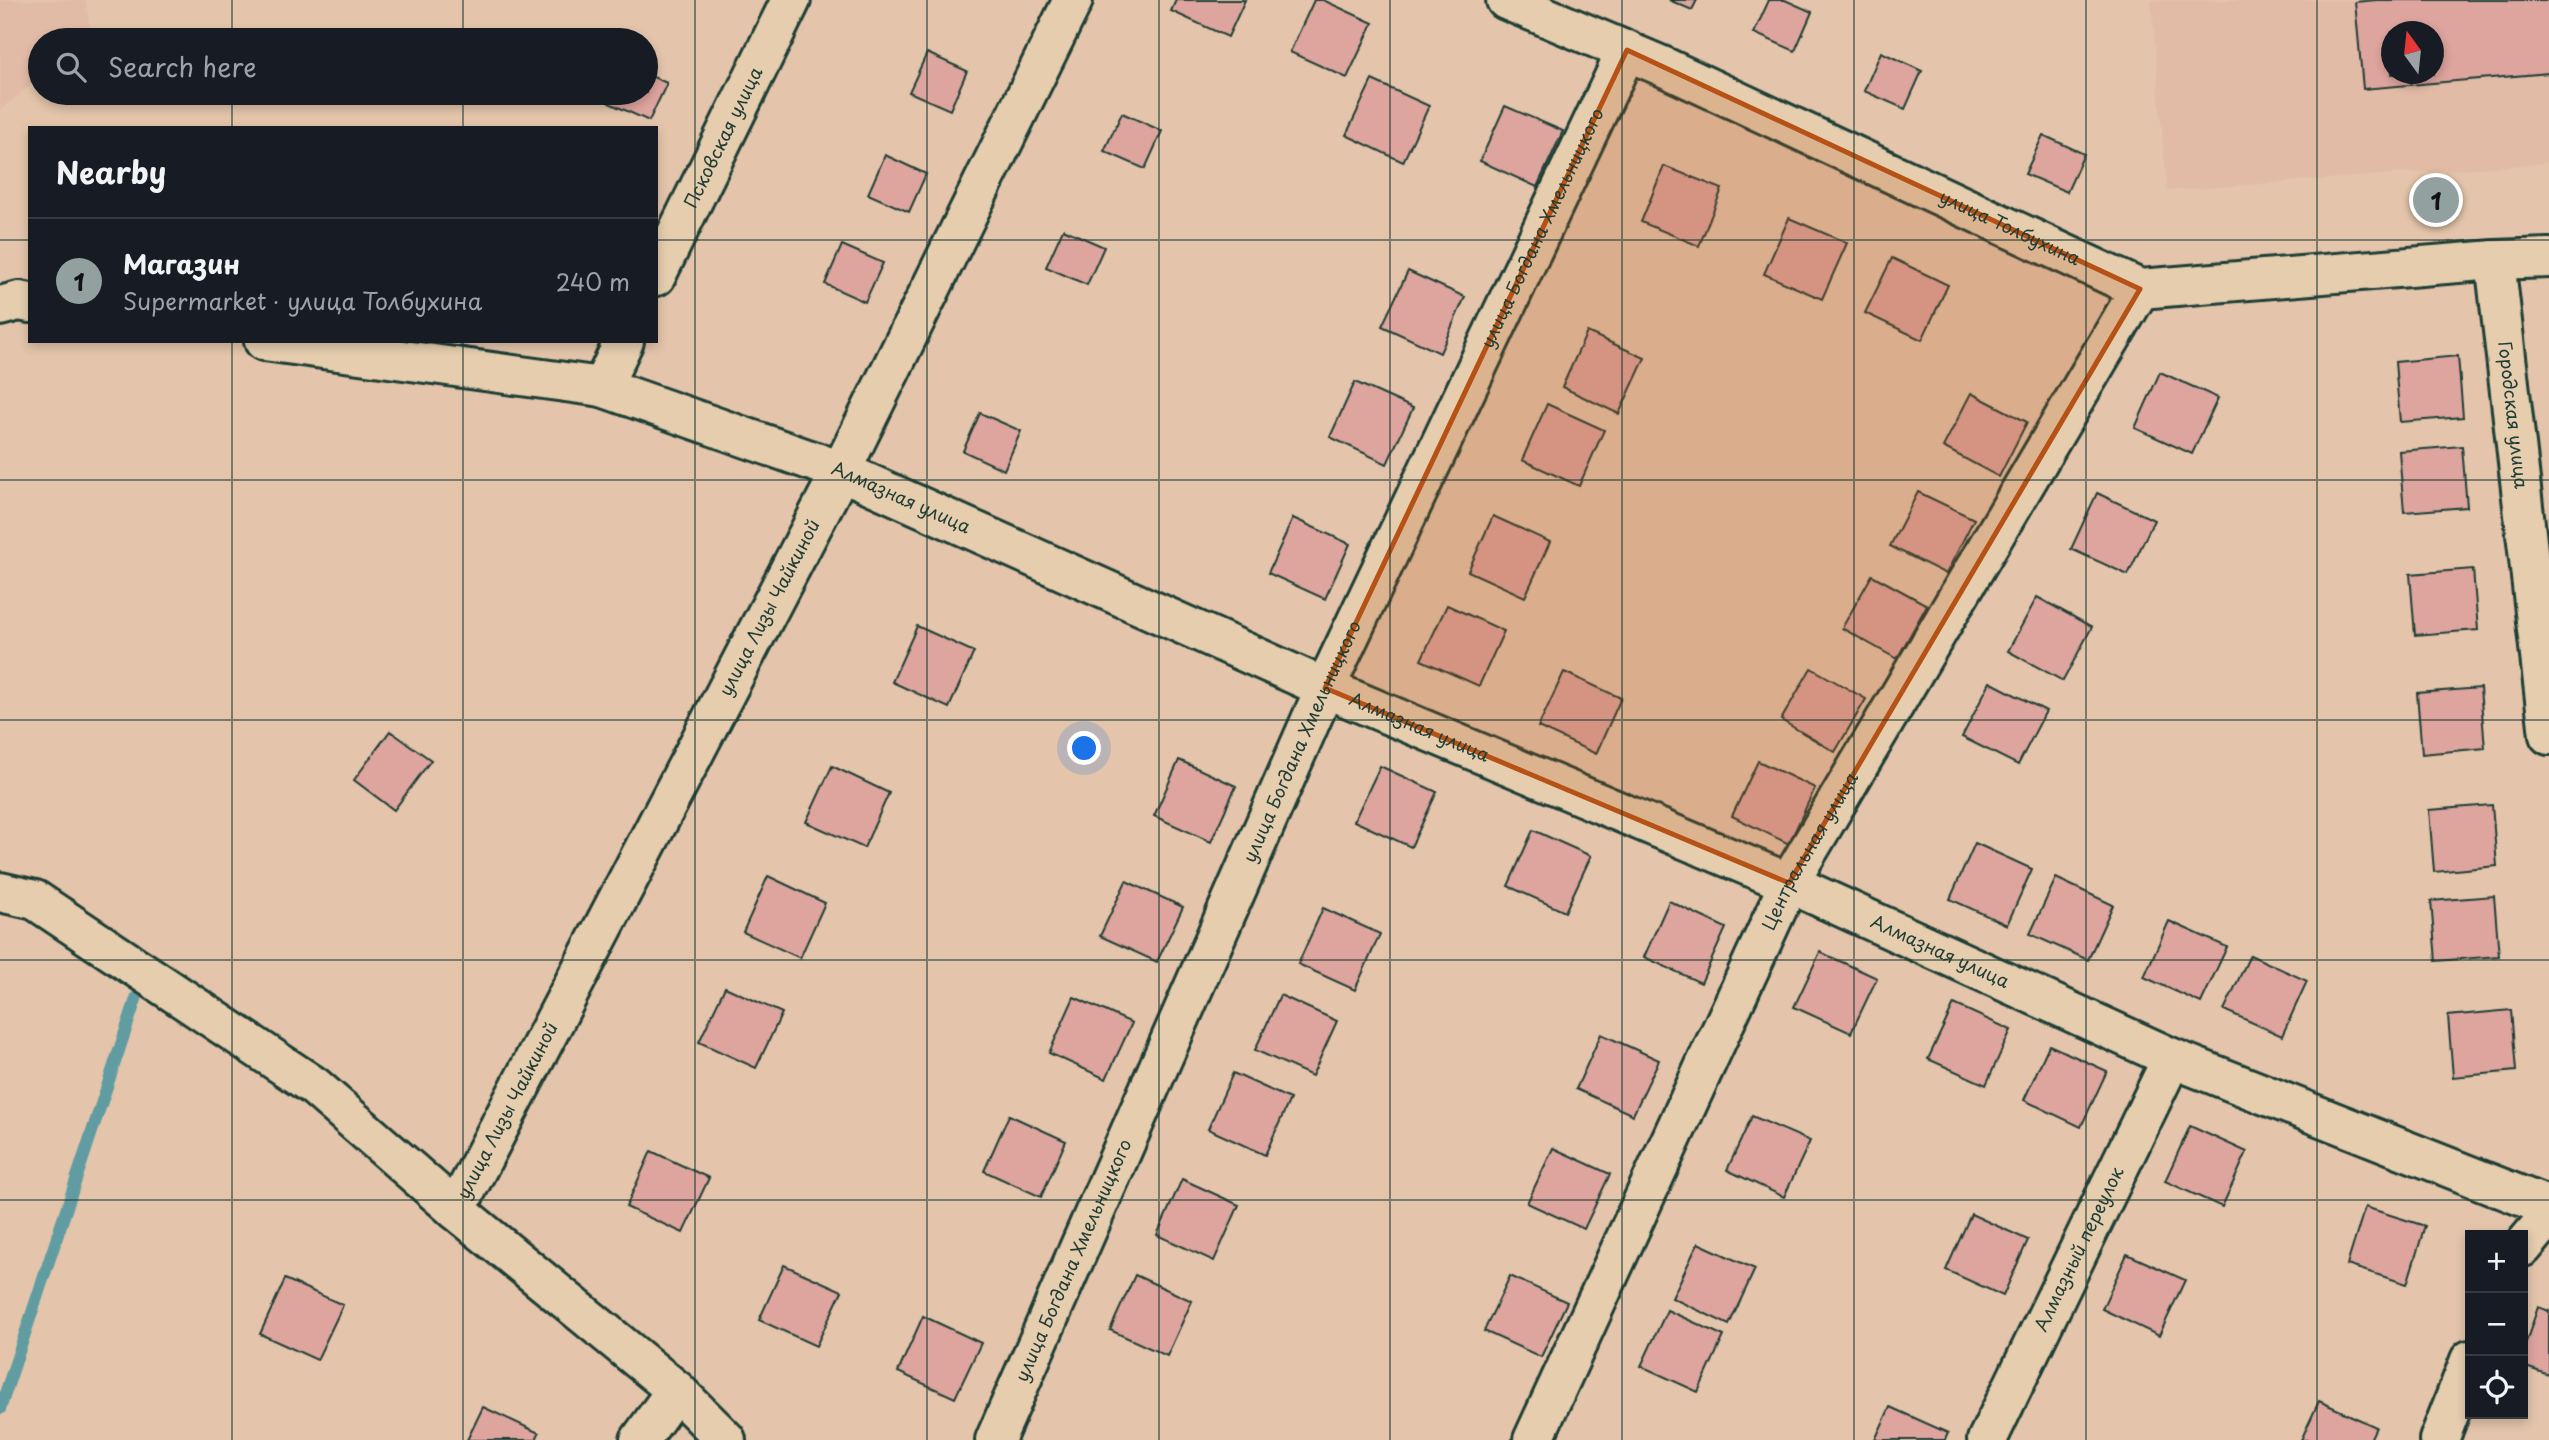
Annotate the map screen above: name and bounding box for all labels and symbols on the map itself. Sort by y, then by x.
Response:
north arrow [2381,21,2444,84]
street label: Псковская улица [676,61,769,212]
street label: улица Богдана Хмельницкого [1473,103,1610,352]
pin: 1 [2413,174,2459,226]
street label: улица Толбухина [1935,182,2086,272]
street label: Городская улица [2492,340,2536,491]
street label: Алмазная улица [828,454,976,540]
street label: улица Лизы Чайкиной [711,514,826,700]
street label: улица Богдана Хмельницкого [1235,615,1367,866]
street label: Алмазная улица [1345,685,1495,768]
your location [1067,731,1101,765]
street label: Центральная улица [1754,766,1864,934]
street label: Алмазная улица [1867,907,2015,994]
street label: улица Лизы Чайкиной [449,1017,564,1203]
street label: улица Богдана Хмельницкого [1007,1134,1138,1386]
street label: Алмазный переулок [2027,1161,2130,1335]

